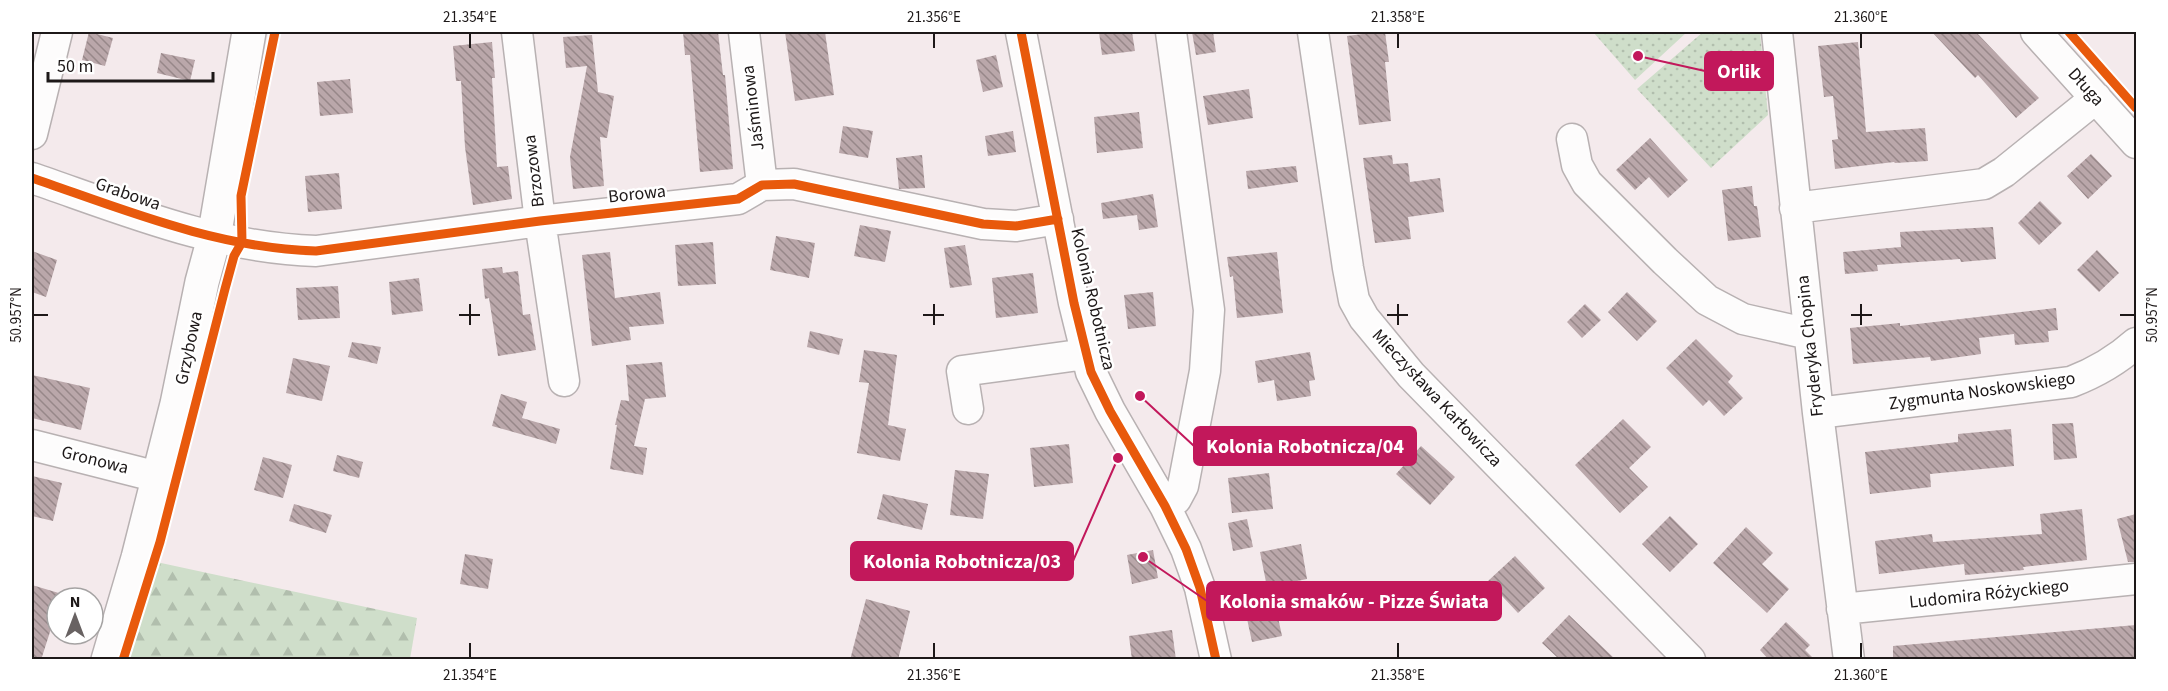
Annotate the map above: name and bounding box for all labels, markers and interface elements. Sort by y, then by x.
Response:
text: 21.354°E [443,7,497,28]
text: 21.356°E [907,7,961,28]
text: 21.358°E [1371,7,1425,28]
text: 21.360°E [1834,7,1888,28]
scale bar [48,45,213,83]
callout: Orlik [1705,52,1773,90]
text: 50 m [57,54,93,79]
text: Orlik [1717,58,1761,86]
street label: Długa [2062,62,2110,112]
street label: Jaśminowa [735,64,771,152]
street label: Brzozowa [517,133,551,209]
street label: Grabowa [92,171,164,217]
street label: Borowa [607,179,667,209]
street label: Kolonia Robotnicza [1064,225,1122,373]
street label: Fryderyka Chopina [1790,274,1830,418]
text: 50.957°N [6,287,27,343]
text: 50.957°N [2142,287,2163,343]
street label: Grzybowa [169,309,209,387]
street label: Mieczysława Karłowicza [1366,323,1508,473]
street label: Zygmunta Noskowskiego [1887,366,2077,416]
callout: Kolonia Robotnicza/04 [1194,427,1416,465]
text: Kolonia Robotnicza/04 [1206,433,1404,461]
street label: Gronowa [59,440,131,480]
callout: Kolonia Robotnicza/03 [851,542,1073,580]
text: Kolonia Robotnicza/03 [863,548,1061,576]
street label: Ludomira Różyckiego [1908,573,2070,615]
callout: Kolonia smaków - Pizze Świata [1207,582,1501,620]
north arrow [45,586,105,646]
text: Kolonia smaków - Pizze Świata [1219,588,1489,616]
text: N [70,591,80,613]
text: 21.354°E [443,665,497,686]
text: 21.356°E [907,665,961,686]
text: 21.358°E [1371,665,1425,686]
text: 21.360°E [1834,665,1888,686]

